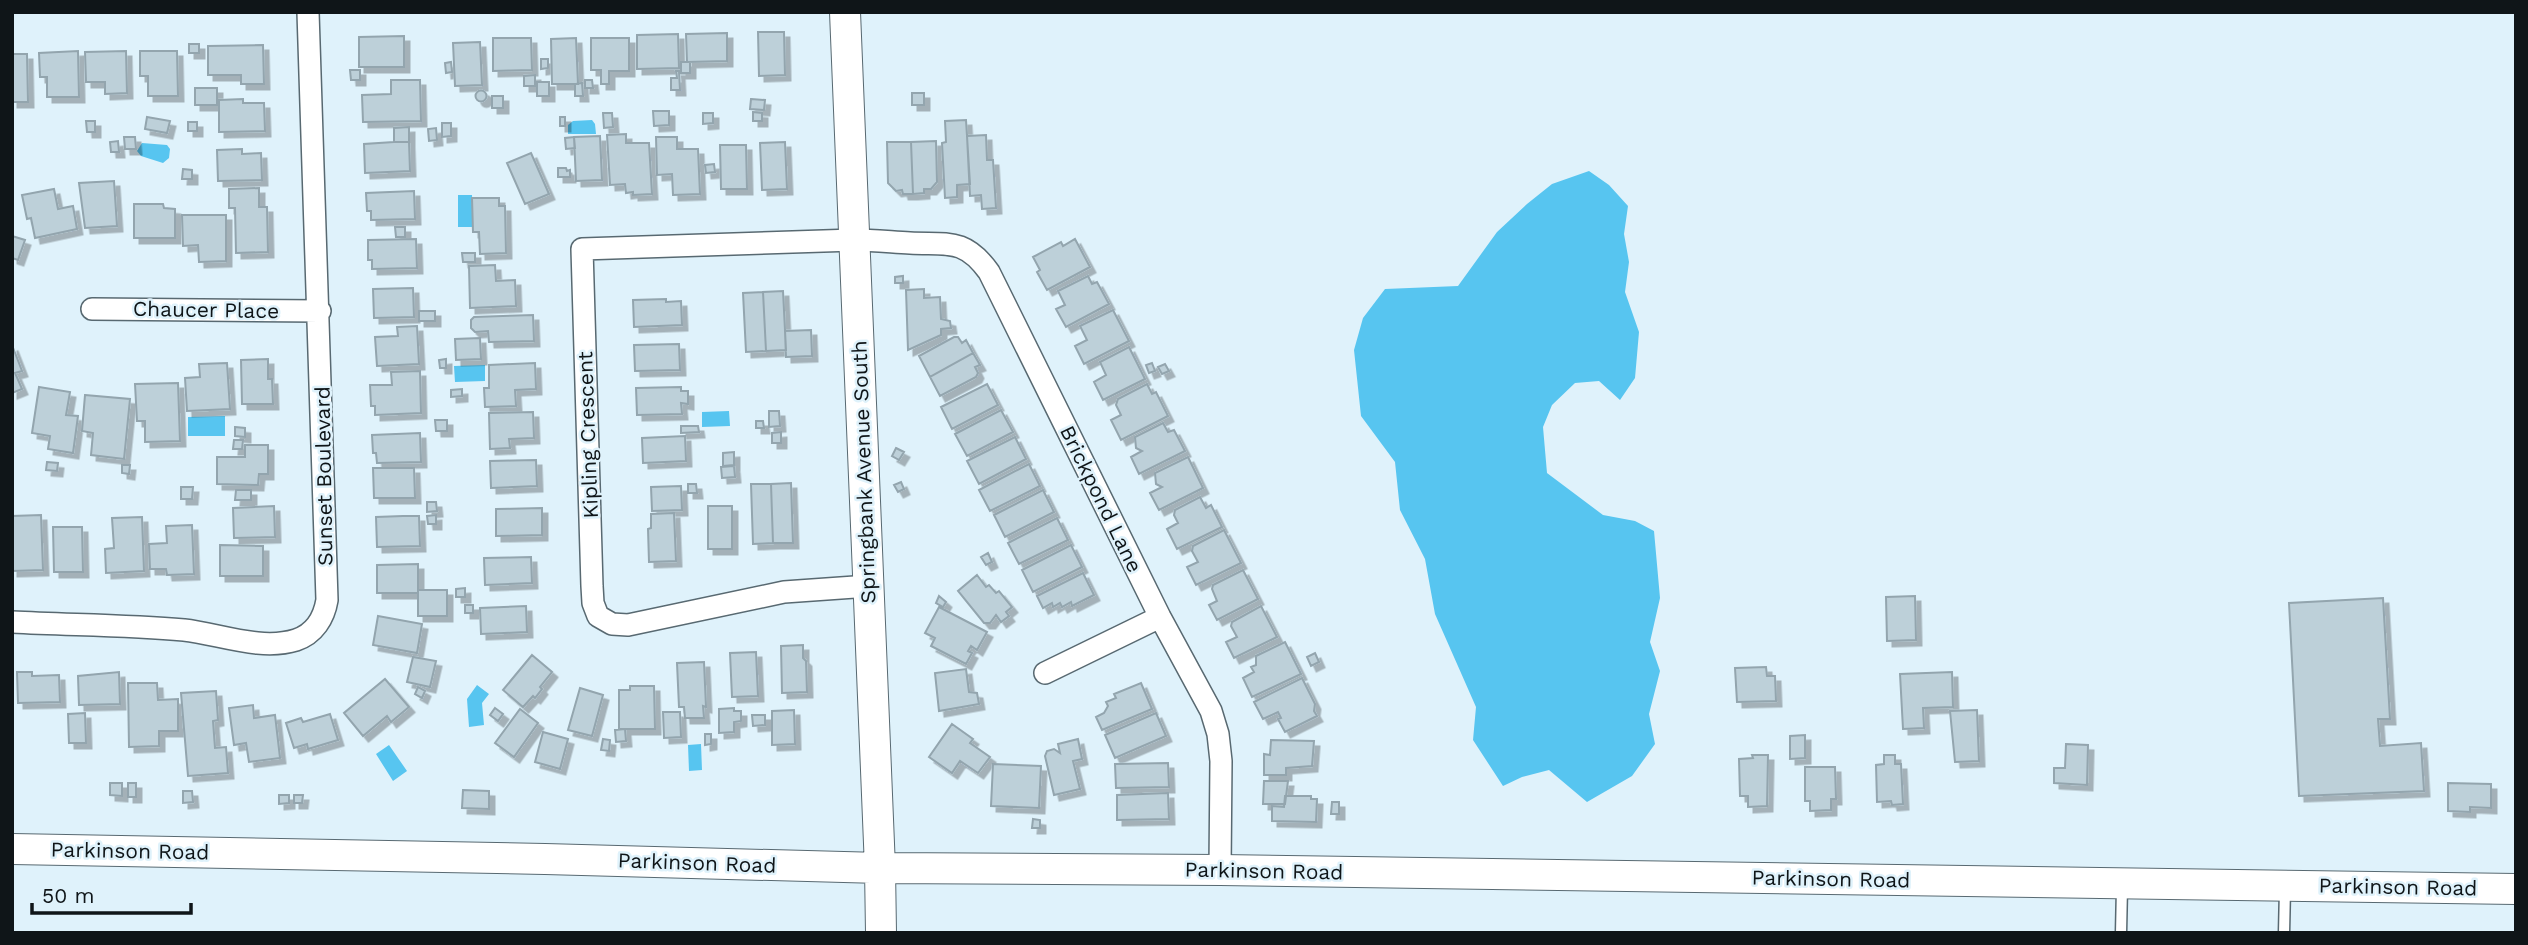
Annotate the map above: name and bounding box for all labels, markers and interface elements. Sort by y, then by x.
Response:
street label: Chaucer Place [133,296,279,323]
street label: Springbank Avenue South [846,340,881,604]
street label: Kipling Crescent [572,351,603,519]
street label: Sunset Boulevard [309,386,338,566]
street label: Brickpond Lane [1055,421,1148,576]
street label: Parkinson Road [50,837,210,864]
street label: Parkinson Road [617,847,777,878]
street label: Parkinson Road [1184,857,1344,884]
street label: Parkinson Road [1751,865,1911,892]
scale bar [32,872,191,916]
street label: Parkinson Road [2318,873,2478,900]
text: 50 m [42,883,94,908]

